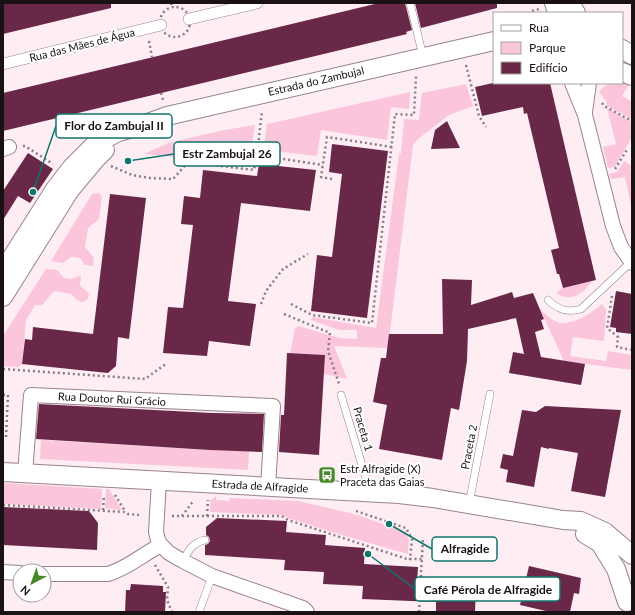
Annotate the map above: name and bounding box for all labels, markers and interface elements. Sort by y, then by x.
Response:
legend [493,12,623,84]
text: Rua [529,20,549,35]
street label: Rua das Mães de Água [28,25,136,64]
text: Parque [529,40,566,55]
text: Edifício [529,60,568,75]
street label: Estrada do Zambujal [267,63,365,98]
callout: Flor do Zambujal II [56,114,172,138]
text: Flor do Zambujal II [64,118,164,133]
callout: Estr Zambujal 26 [174,142,280,166]
text: Estr Zambujal 26 [182,146,272,161]
street label: Rua Doutor Rui Grácio [58,389,166,408]
street label: Praceta 1 [351,405,376,452]
street label: Praceta 2 [458,423,479,470]
place label: Estr Alfragide (X) Praceta das Gaias [340,462,425,488]
bus stop icon: Estr Alfragide (X) Praceta das Gaias [317,465,337,485]
street label: Estrada de Alfragide [211,476,309,495]
callout: Alfragide [432,537,497,561]
text: Alfragide [440,541,490,556]
north arrow [12,563,52,603]
callout: Café Pérola de Alfragide [415,577,560,601]
text: Café Pérola de Alfragide [424,582,553,597]
text: N [18,583,33,599]

